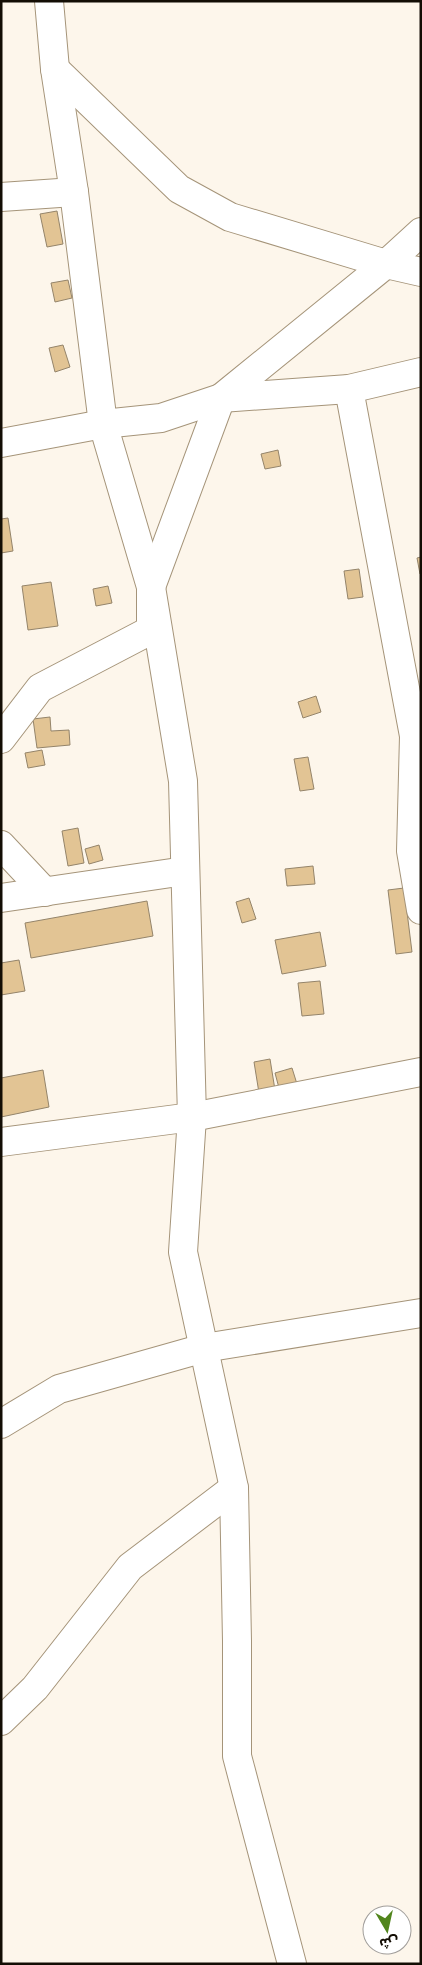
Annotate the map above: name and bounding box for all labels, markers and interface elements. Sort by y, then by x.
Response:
north arrow [362,1905,412,1955]
text: ش [378,1931,400,1955]

